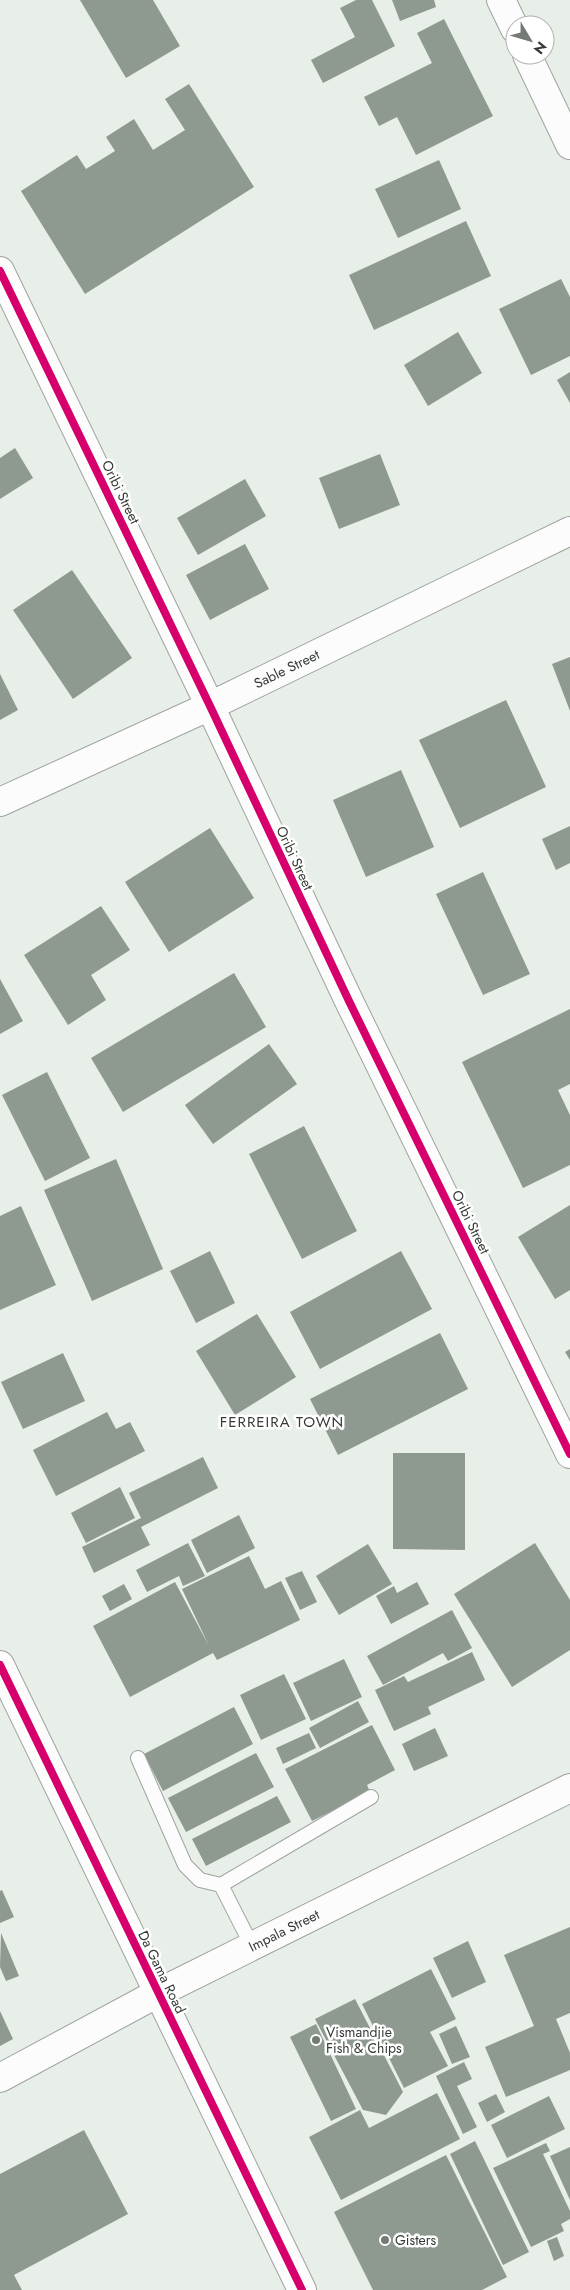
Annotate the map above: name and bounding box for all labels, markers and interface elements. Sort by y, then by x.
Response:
north arrow [505,15,555,65]
text: N [529,37,552,59]
street label: Oribi Street [97,457,145,528]
street label: Sable Street [250,644,323,693]
street label: Oribi Street [271,823,319,894]
street label: Oribi Street [447,1187,495,1258]
district label: FERREIRA TOWN [220,1411,344,1433]
street label: Impala Street [245,1904,323,1956]
street label: Da Gama Road [133,1927,191,2017]
place label: Vismandjie Fish & Chips [326,2022,402,2058]
marker: Vismandjie Fish & Chips [310,2034,322,2046]
place label: Gisters [395,2230,437,2250]
marker: Gisters [379,2234,391,2246]

